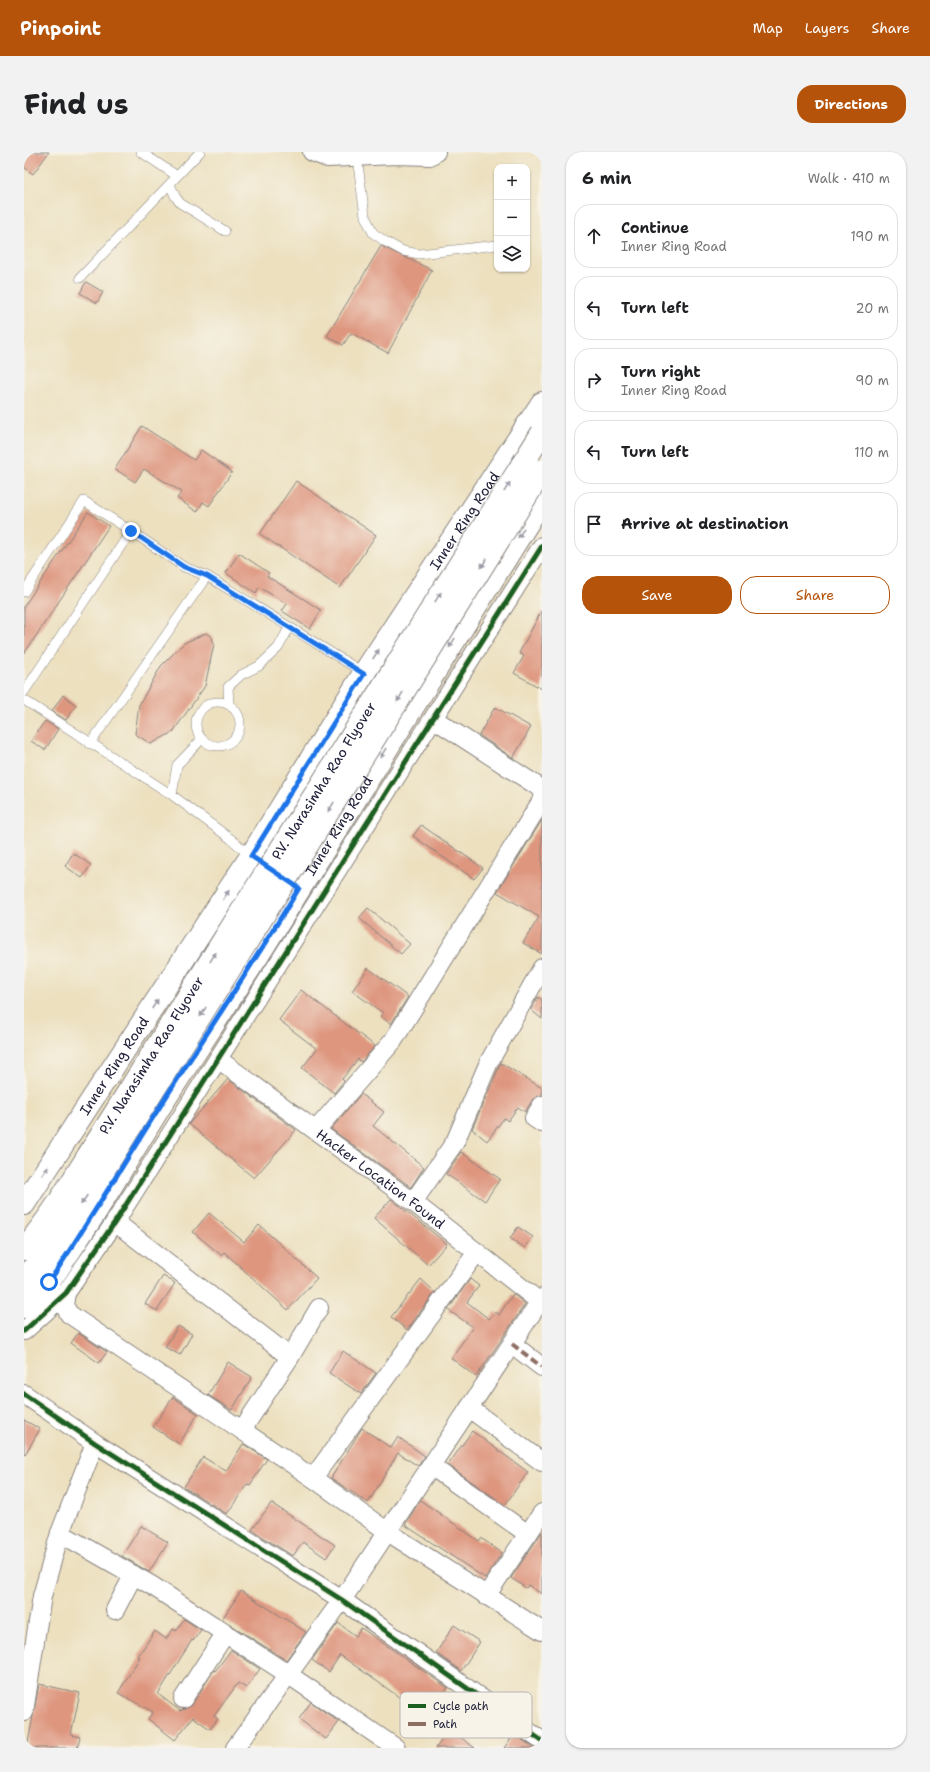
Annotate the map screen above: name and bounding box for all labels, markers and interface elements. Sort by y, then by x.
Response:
text: Pinpoint [20,16,101,41]
text: Map [753,19,783,37]
text: Layers [805,19,849,37]
text: Share [871,19,910,37]
text: Find us [24,85,129,123]
button: Directions [797,85,906,123]
map controls [494,164,530,272]
button: + [494,164,530,200]
text: 6 min [582,167,632,189]
text: Walk · 410 m [808,170,890,187]
button: − [494,200,530,236]
text: Continue [621,218,689,238]
icon: ahead [583,225,605,247]
text: 190 m [850,228,889,245]
button: layers [494,236,530,272]
text: Inner Ring Road [621,238,727,255]
icon: left [583,297,605,319]
text: Turn left [621,298,689,318]
text: 20 m [856,300,889,317]
text: Turn right [621,362,701,382]
icon: right [583,369,605,391]
text: 90 m [855,372,889,389]
text: Inner Ring Road [621,382,727,399]
icon: left [583,441,605,463]
text: Turn left [621,442,689,462]
text: 110 m [854,444,889,461]
street label: Inner Ring Road [426,468,503,573]
one-way arrow [503,482,511,492]
icon: arrive [583,513,605,535]
text: Arrive at destination [621,514,789,534]
route end [122,522,140,540]
one-way arrow [518,527,525,539]
one-way arrow [480,558,488,568]
button: Save [582,576,732,614]
button: Share [740,576,890,614]
one-way arrow [434,592,442,603]
one-way arrow [448,638,456,648]
one-way arrow [372,649,380,659]
one-way arrow [397,691,404,703]
street label: P.V. Narasimha Rao Flyover [267,698,380,863]
one-way arrow [379,748,387,758]
street label: Inner Ring Road [301,773,377,879]
one-way arrow [328,801,335,813]
one-way arrow [222,889,229,901]
one-way arrow [209,952,217,962]
street label: P.V. Narasimha Rao Flyover [95,973,208,1137]
one-way arrow [151,998,158,1010]
one-way arrow [199,1007,207,1017]
street label: Inner Ring Road [75,1013,153,1118]
street label: Hacker Location Found [313,1125,449,1233]
one-way arrow [41,1166,49,1176]
one-way arrow [80,1195,88,1206]
route start [40,1273,58,1291]
legend [400,1692,532,1738]
text: Cycle path [433,1699,489,1714]
text: Path [433,1717,457,1732]

